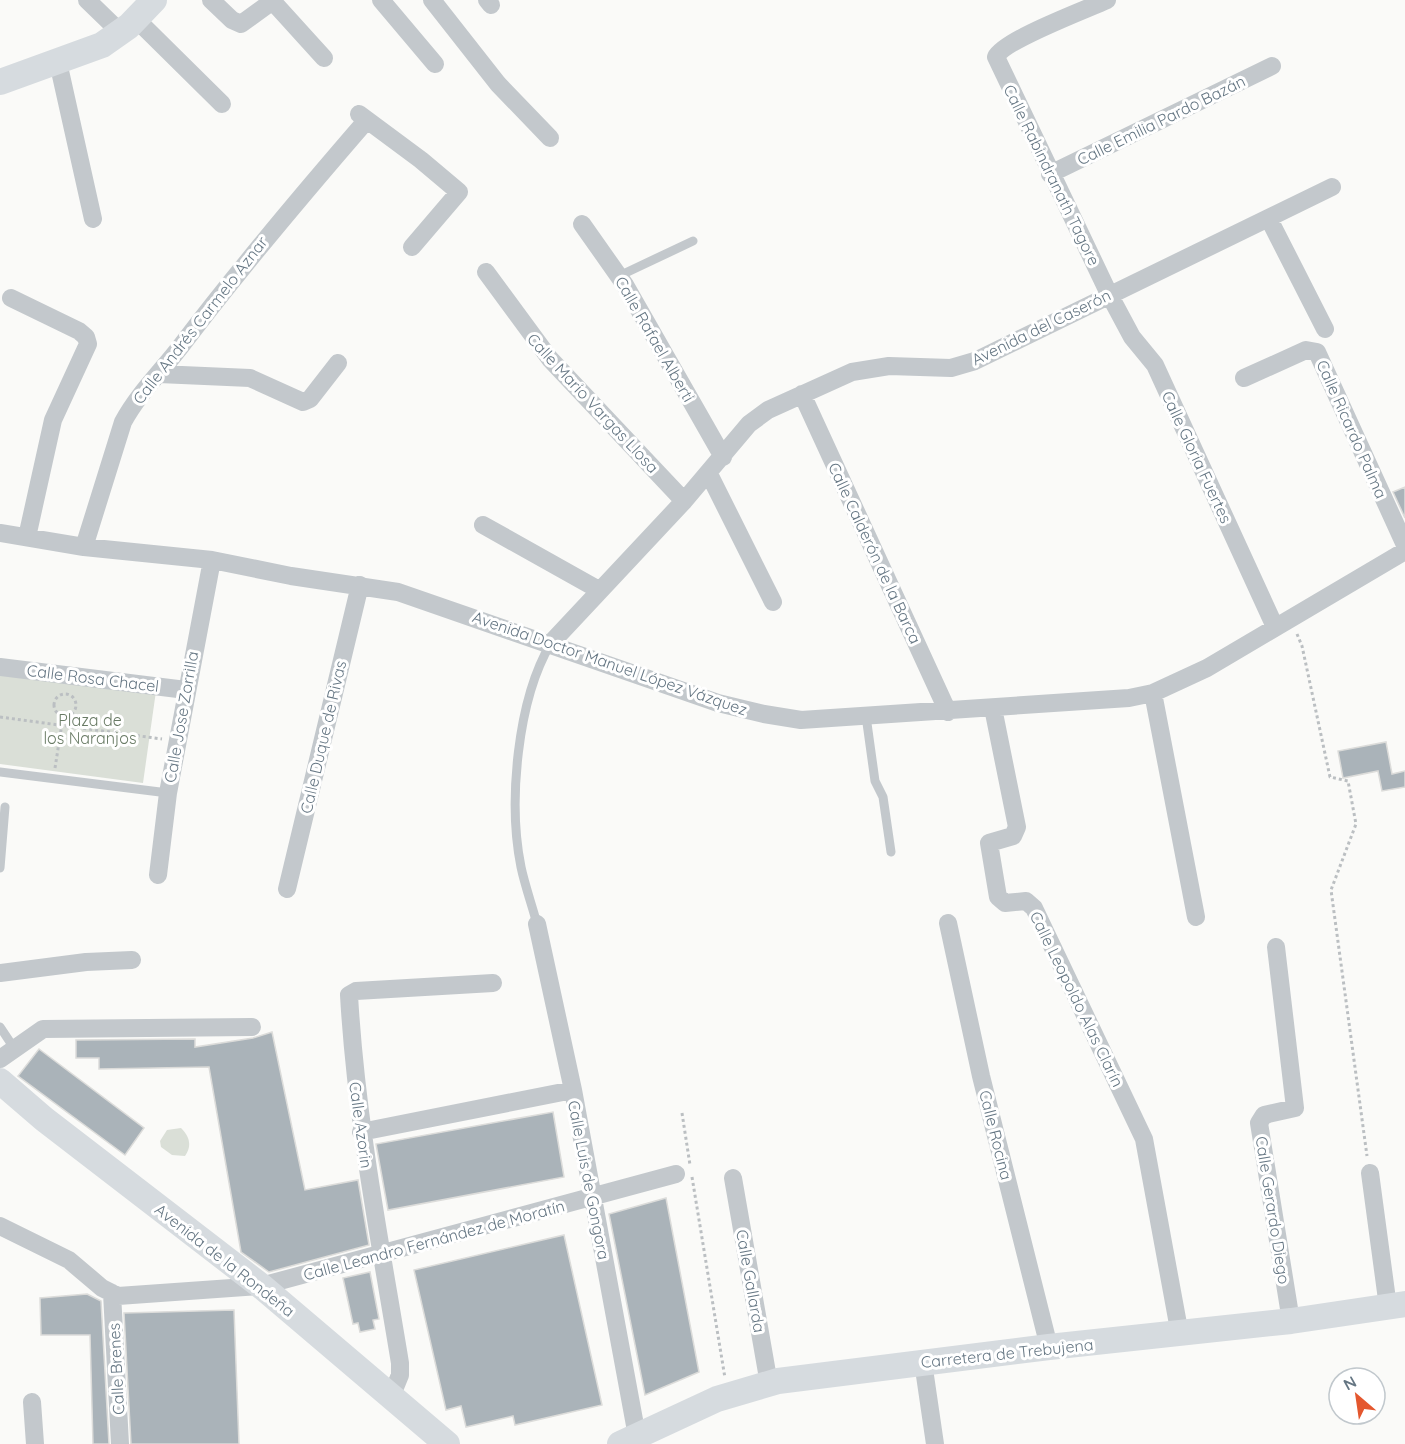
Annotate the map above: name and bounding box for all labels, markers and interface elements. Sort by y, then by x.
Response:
street label: Calle Emilia Pardo Bazán [1074,71,1248,169]
street label: Calle Rabindranath Tagore [999,81,1105,269]
street label: Calle Andrés Carmelo Aznar [128,232,272,408]
street label: Calle Rafael Alberti [611,273,699,405]
street label: Avenida del Caserón [968,285,1114,369]
street label: Calle Mario Vargas Llosa [523,329,663,477]
street label: Calle Ricardo Palma [1312,357,1392,501]
street label: Calle Gloria Fuertes [1158,388,1236,526]
street label: Calle Calderón de la Barca [824,459,926,647]
street label: Avenida Doctor Manuel López Vázquez [470,606,750,720]
street label: Calle Jose Zorrilla [160,650,202,784]
street label: Calle Duque de Rivas [296,659,350,815]
street label: Calle Rosa Chacel [26,660,160,696]
park label: Plaza de los Naranjos [44,710,136,748]
street label: Calle Leopoldo Alas Clarín [1026,908,1128,1090]
street label: Calle Azorin [345,1080,377,1170]
street label: Calle Rocina [975,1088,1017,1182]
street label: Calle Luis de Gongora [564,1099,614,1261]
street label: Calle Gerardo Diego [1251,1135,1295,1285]
street label: Calle Leandro Fernández de Moratín [301,1195,567,1285]
street label: Avenida de la Rondeña [151,1199,299,1321]
street label: Calle Gallarda [732,1228,770,1334]
street label: Calle Brenes [104,1323,128,1415]
street label: Carretera de Trebujena [920,1334,1094,1372]
north arrow [1327,1366,1387,1426]
text: N [1340,1371,1360,1394]

